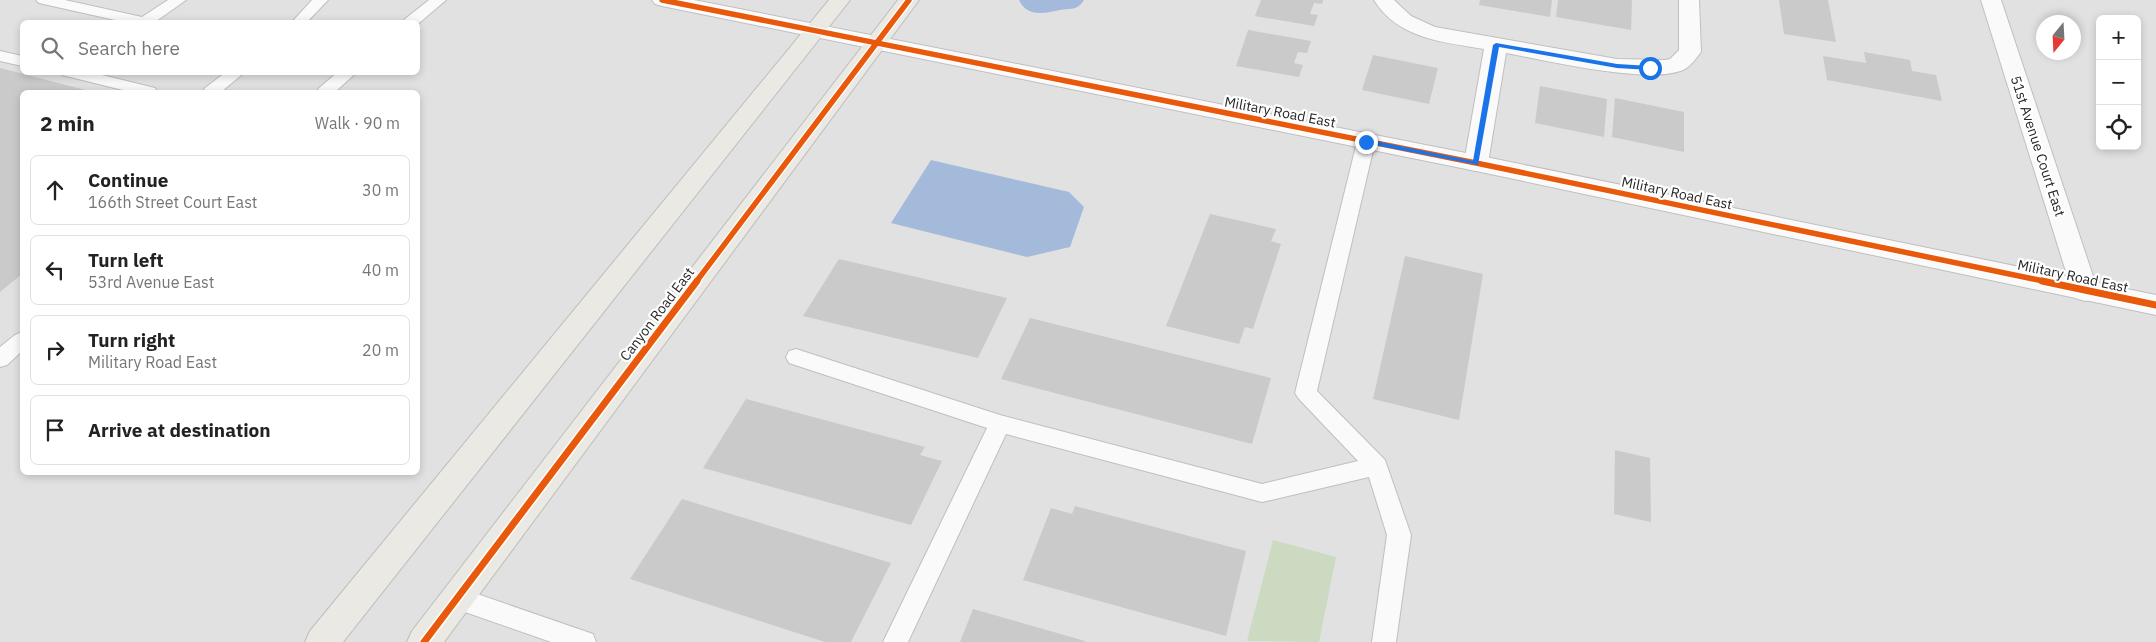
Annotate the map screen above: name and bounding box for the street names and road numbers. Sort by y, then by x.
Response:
street label: 51st Avenue Court East [2007,73,2069,219]
street label: Military Road East [1223,92,1337,132]
street label: Military Road East [1620,172,1734,214]
street label: Military Road East [2016,255,2130,297]
street label: Canyon Road East [616,263,698,364]

